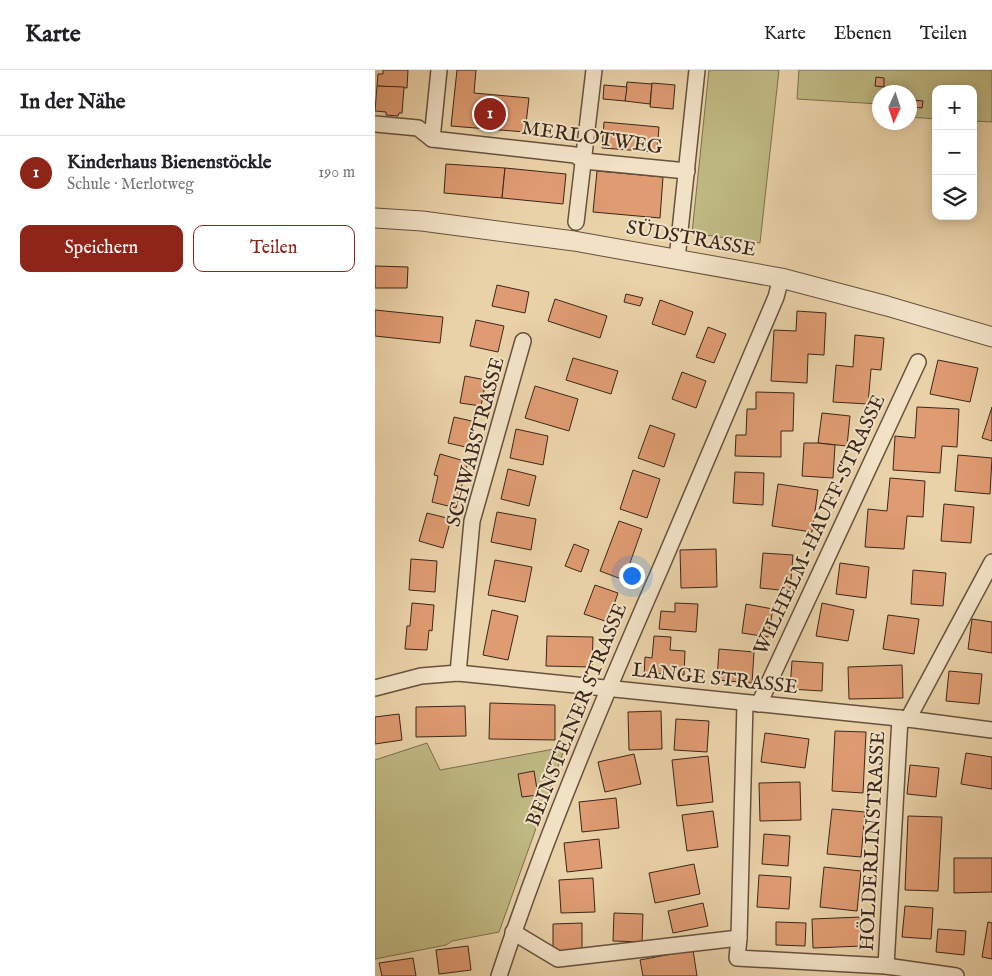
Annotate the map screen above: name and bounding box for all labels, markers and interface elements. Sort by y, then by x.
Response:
text: Karte [25,19,81,50]
text: Karte [764,23,806,46]
text: Ebenen [834,23,892,46]
text: Teilen [920,23,967,46]
north arrow [872,85,917,130]
map controls [932,85,977,220]
button: + [932,85,977,130]
text: In der Nähe [20,89,126,116]
pin: 1 [474,95,506,133]
street label: MERLOTWEG [520,116,664,160]
button: − [932,130,977,175]
text: Kinderhaus Bienenstöckle [67,151,272,175]
text: 1 [33,163,39,183]
text: 190 m [318,163,355,183]
text: Schule · Merlotweg [67,175,194,195]
button: layers [932,175,977,220]
street label: SÜDSTRASSE [624,215,758,263]
button: Speichern [20,225,183,272]
button: Teilen [193,225,355,272]
street label: SCHWABSTRASSE [441,354,511,529]
street label: WILHELM-HAUFF-STRASSE [749,391,892,659]
your location [619,563,645,589]
street label: BEINSTEINER STRASSE [521,600,633,830]
street label: LANGE STRASSE [631,658,799,700]
street label: HÖLDERLINSTRASSE [855,730,891,952]

